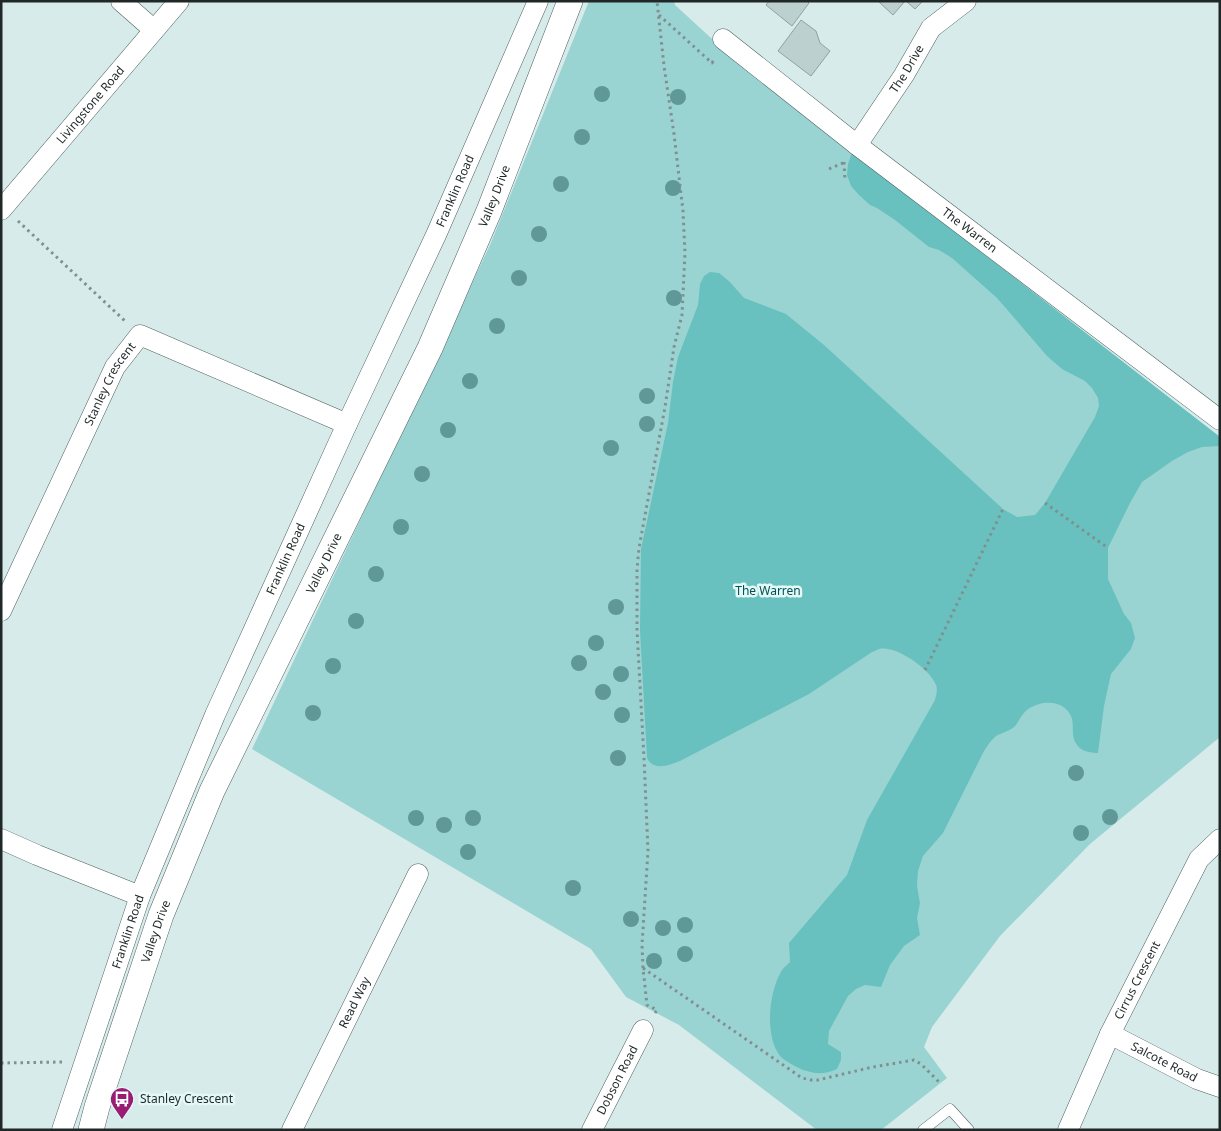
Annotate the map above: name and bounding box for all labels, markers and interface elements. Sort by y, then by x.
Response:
street label: The Drive [885,41,928,96]
street label: Livingstone Road [52,62,128,147]
street label: Franklin Road [432,152,478,230]
street label: Valley Drive [474,162,514,230]
street label: The Warren [939,203,1001,256]
street label: Stanley Crescent [80,338,140,428]
street label: Franklin Road [262,520,309,597]
street label: Valley Drive [302,530,346,596]
park label: The Warren [735,582,801,599]
street label: Franklin Road [107,892,148,971]
street label: Valley Drive [137,897,174,965]
street label: Cirrus Crescent [1110,937,1164,1022]
street label: Read Way [334,973,374,1031]
street label: Salcote Road [1128,1037,1201,1086]
street label: Dobson Road [592,1042,642,1118]
bus stop icon: Stanley Crescent [109,1086,135,1120]
place label: Stanley Crescent [140,1090,234,1107]

